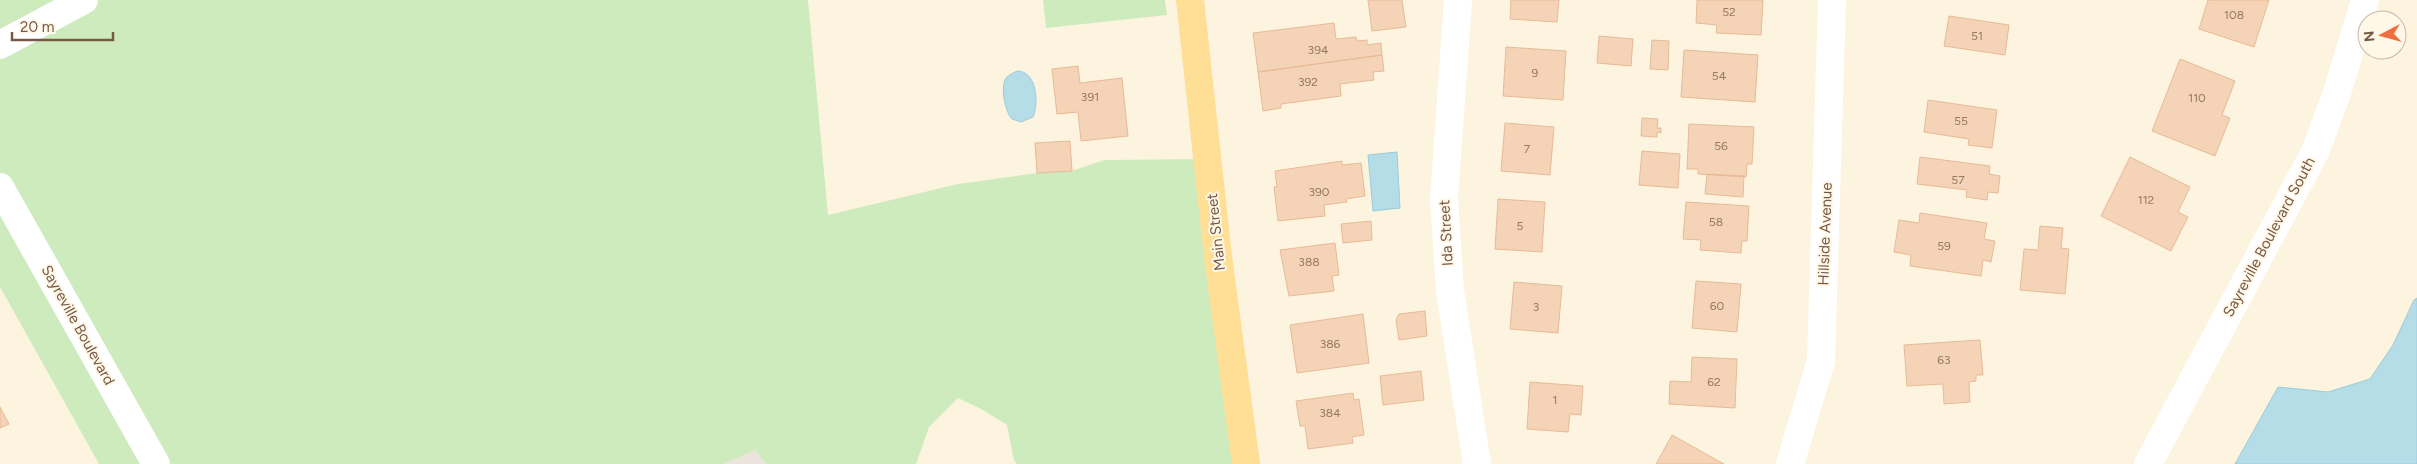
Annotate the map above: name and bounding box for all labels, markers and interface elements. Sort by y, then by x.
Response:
house number: 52 [1722,5,1736,19]
house number: 108 [2224,8,2244,22]
scale bar [12,10,114,42]
north arrow [2357,10,2407,60]
text: 20 m [20,18,54,36]
house number: 51 [1971,29,1983,43]
text: N [2361,30,2379,43]
house number: 394 [1308,43,1329,57]
house number: 9 [1532,66,1539,80]
house number: 54 [1712,69,1727,83]
house number: 392 [1298,75,1318,89]
house number: 391 [1081,90,1099,104]
house number: 110 [2188,91,2206,105]
house number: 55 [1954,114,1968,128]
house number: 56 [1714,139,1728,153]
house number: 7 [1524,142,1531,156]
street label: Sayreville Boulevard South [2219,154,2319,320]
house number: 57 [1951,173,1965,187]
street label: Hillside Avenue [1814,182,1836,286]
house number: 390 [1308,185,1330,199]
street label: Main Street [1203,192,1229,272]
house number: 112 [2138,193,2154,207]
street label: Ida Street [1435,199,1457,267]
house number: 58 [1709,215,1723,229]
house number: 5 [1517,219,1524,233]
house number: 59 [1937,239,1951,253]
house number: 388 [1298,255,1320,269]
street label: Sayreville Boulevard [38,262,118,388]
house number: 60 [1710,299,1725,313]
house number: 3 [1533,300,1539,314]
house number: 386 [1320,337,1341,351]
house number: 63 [1937,353,1951,367]
house number: 62 [1707,375,1721,389]
house number: 1 [1553,393,1557,407]
house number: 384 [1319,406,1341,420]

